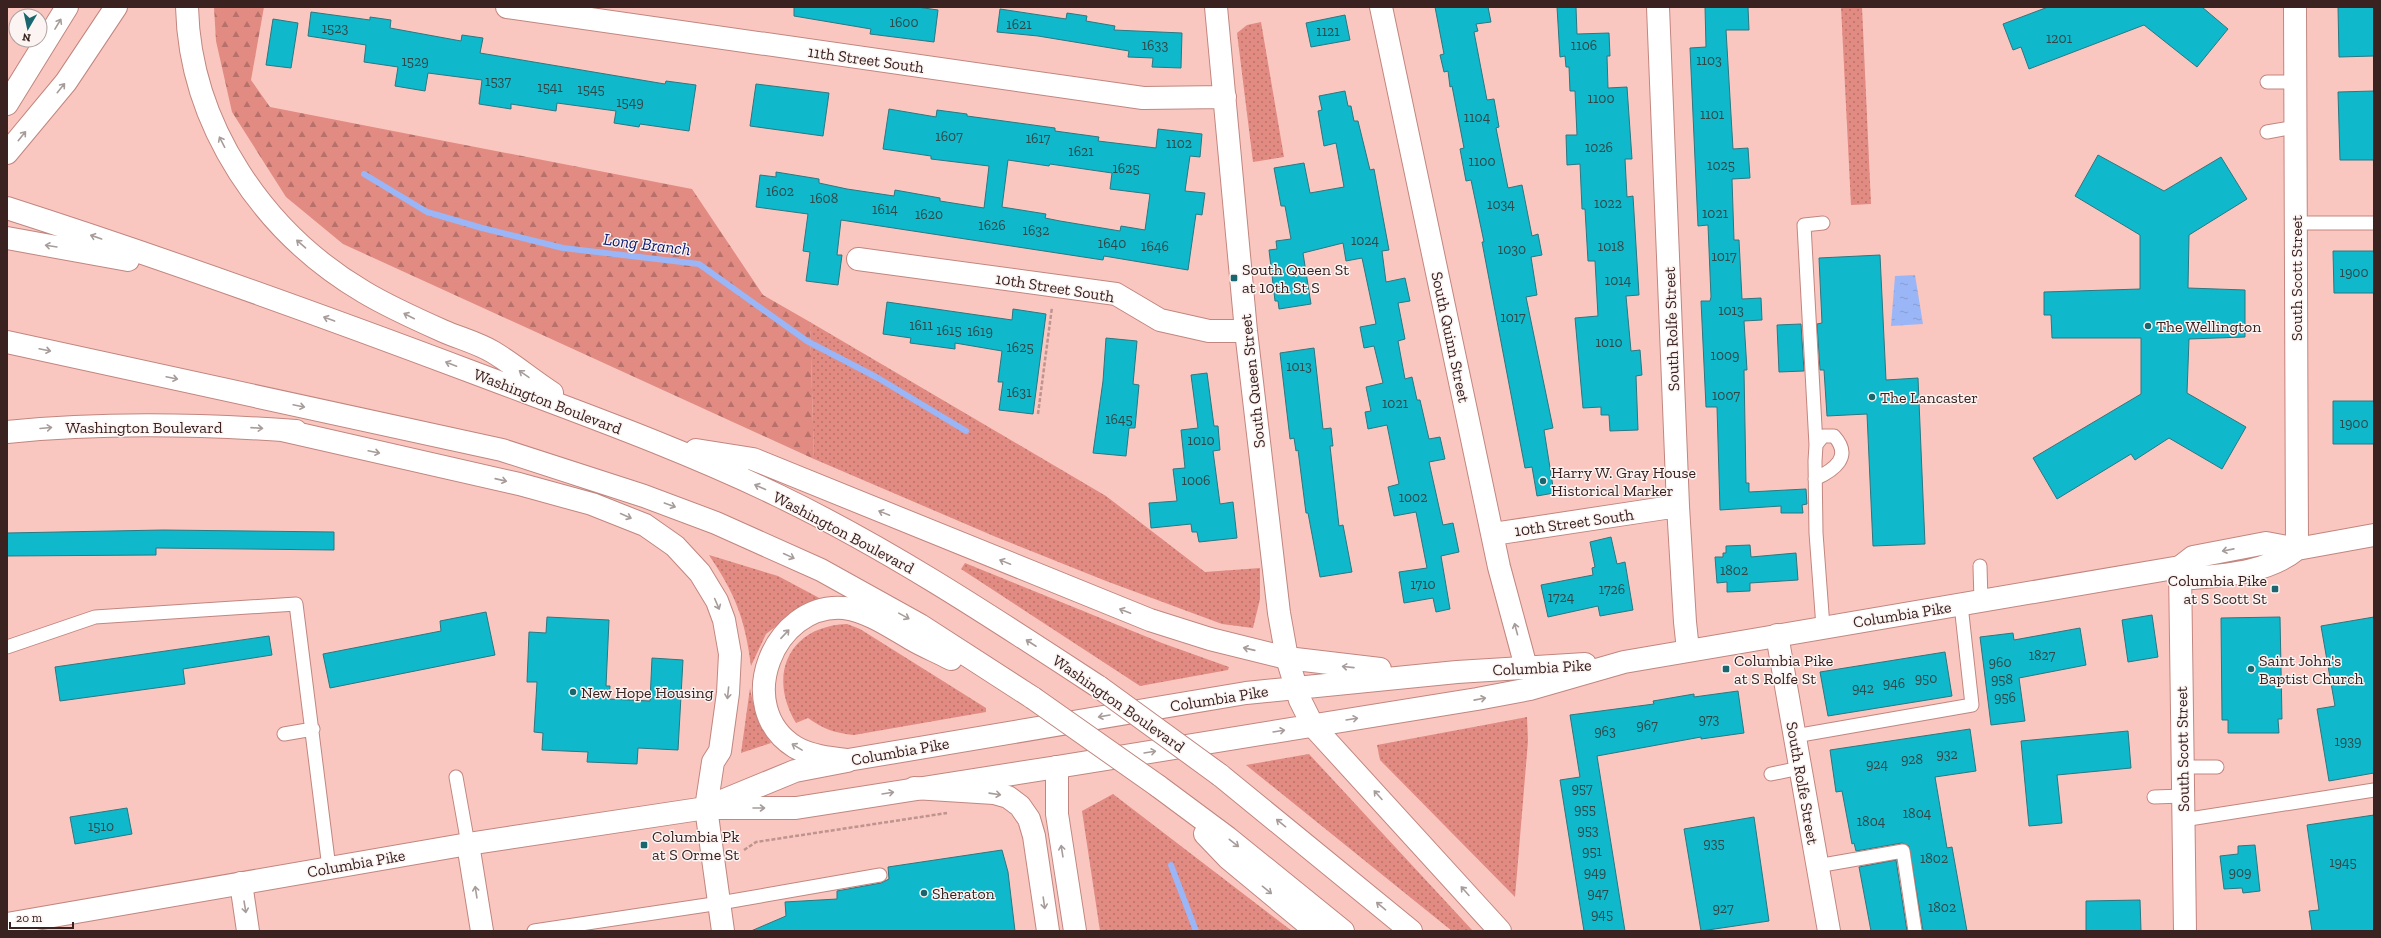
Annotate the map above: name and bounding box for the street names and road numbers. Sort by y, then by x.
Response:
street label: 11th Street South [807,42,925,77]
street label: South Scott Street [2287,215,2306,341]
street label: South Rolfe Street [1660,266,1683,392]
street label: 10th Street South [994,269,1116,306]
street label: South Quinn Street [1427,270,1474,404]
street label: South Queen Street [1236,313,1269,449]
street label: Washington Boulevard [471,364,625,439]
street label: Washington Boulevard [65,418,223,437]
street label: Washington Boulevard [770,487,918,578]
street label: 10th Street South [1513,505,1635,540]
street label: Columbia Pike [1852,597,1953,632]
street label: Washington Boulevard [1049,651,1189,756]
street label: Columbia Pike [1492,655,1592,680]
street label: Columbia Pike [1169,681,1270,716]
street label: South Scott Street [2172,686,2193,812]
street label: South Rolfe Street [1782,720,1823,846]
street label: Columbia Pike [850,734,951,769]
street label: Columbia Pike [306,846,407,881]

